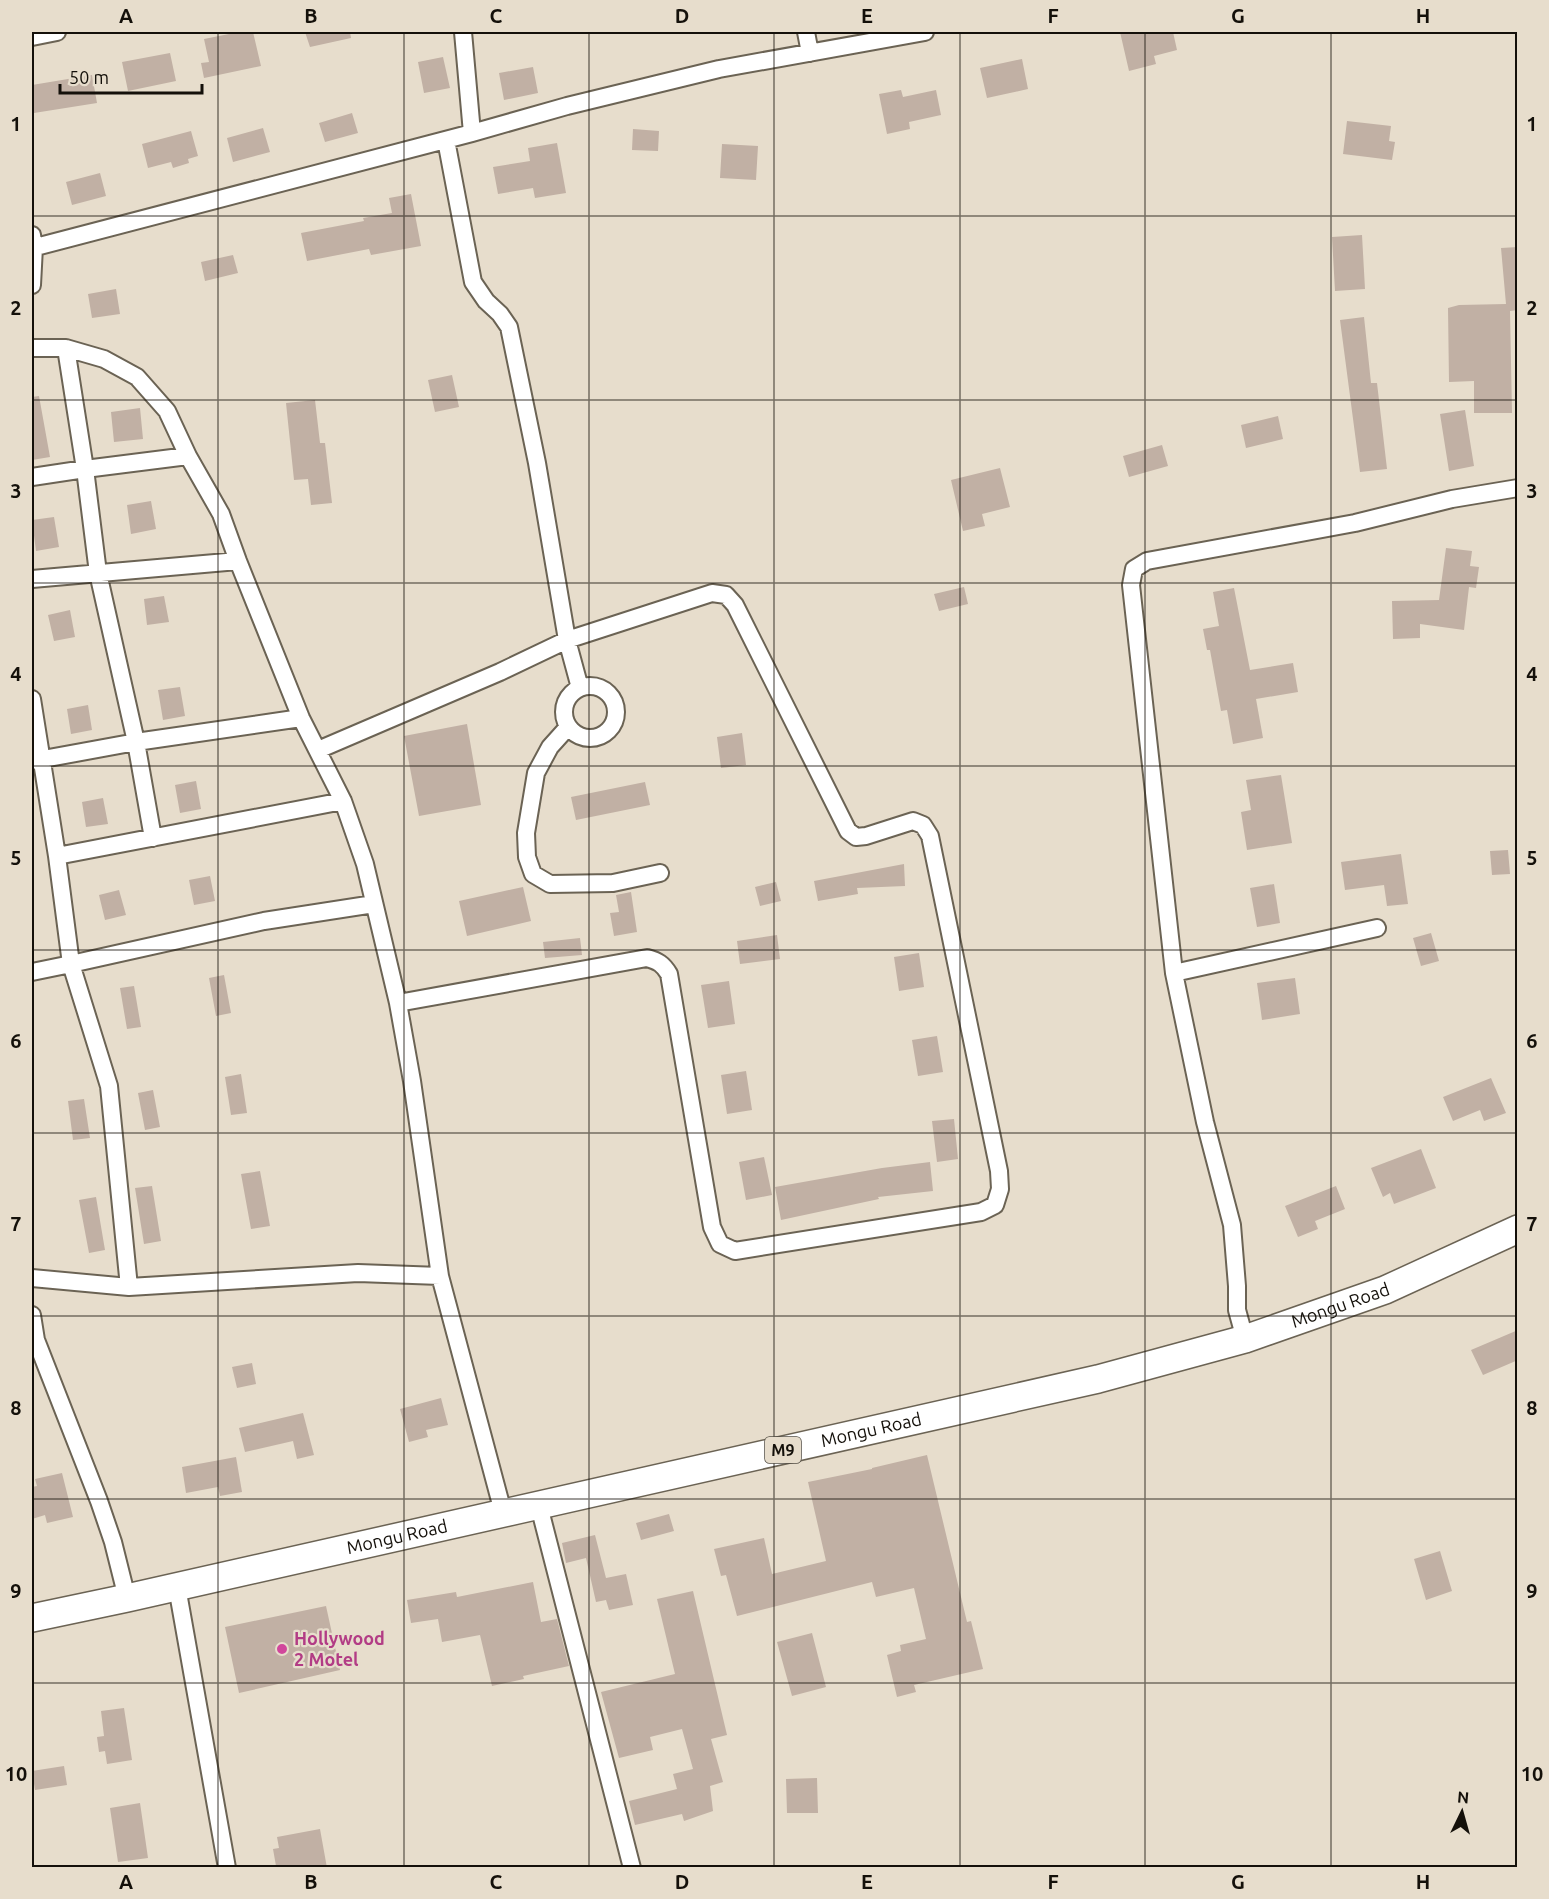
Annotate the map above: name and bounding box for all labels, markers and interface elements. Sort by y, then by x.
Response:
text: A [119,4,133,27]
text: B [304,4,318,27]
text: C [490,4,503,27]
text: D [675,4,689,27]
text: E [861,4,873,27]
text: F [1047,4,1059,27]
text: G [1231,4,1245,27]
text: H [1416,4,1430,27]
scale bar [60,57,202,95]
text: 50 m [69,67,109,87]
text: 1 [10,112,22,135]
text: 1 [1526,112,1538,135]
text: 2 [10,296,22,319]
text: 2 [1526,296,1538,319]
text: 3 [10,479,22,502]
text: 3 [1526,479,1538,502]
text: 4 [10,662,22,685]
text: 4 [1526,662,1538,685]
text: 5 [10,846,22,869]
text: 5 [1526,846,1538,869]
text: 6 [10,1029,22,1052]
text: 6 [1526,1029,1538,1052]
text: 7 [10,1212,22,1235]
text: 7 [1526,1212,1538,1235]
street label: Mongu Road [1288,1278,1392,1331]
text: 8 [10,1396,22,1419]
text: 8 [1526,1396,1538,1419]
street label: Mongu Road [819,1408,923,1450]
road number: M9 [765,1437,801,1463]
street label: Mongu Road [345,1515,449,1557]
text: 9 [10,1579,22,1602]
text: 9 [1526,1579,1538,1602]
place label: Hollywood 2 Motel [294,1628,385,1669]
marker: Hollywood 2 Motel [275,1642,289,1656]
text: 10 [5,1762,27,1785]
text: 10 [1521,1762,1543,1785]
north arrow [1432,1782,1492,1842]
text: N [1457,1788,1470,1807]
text: A [119,1870,133,1893]
text: B [304,1870,318,1893]
text: C [490,1870,503,1893]
text: D [675,1870,689,1893]
text: E [861,1870,873,1893]
text: F [1047,1870,1059,1893]
text: G [1231,1870,1245,1893]
text: H [1416,1870,1430,1893]

